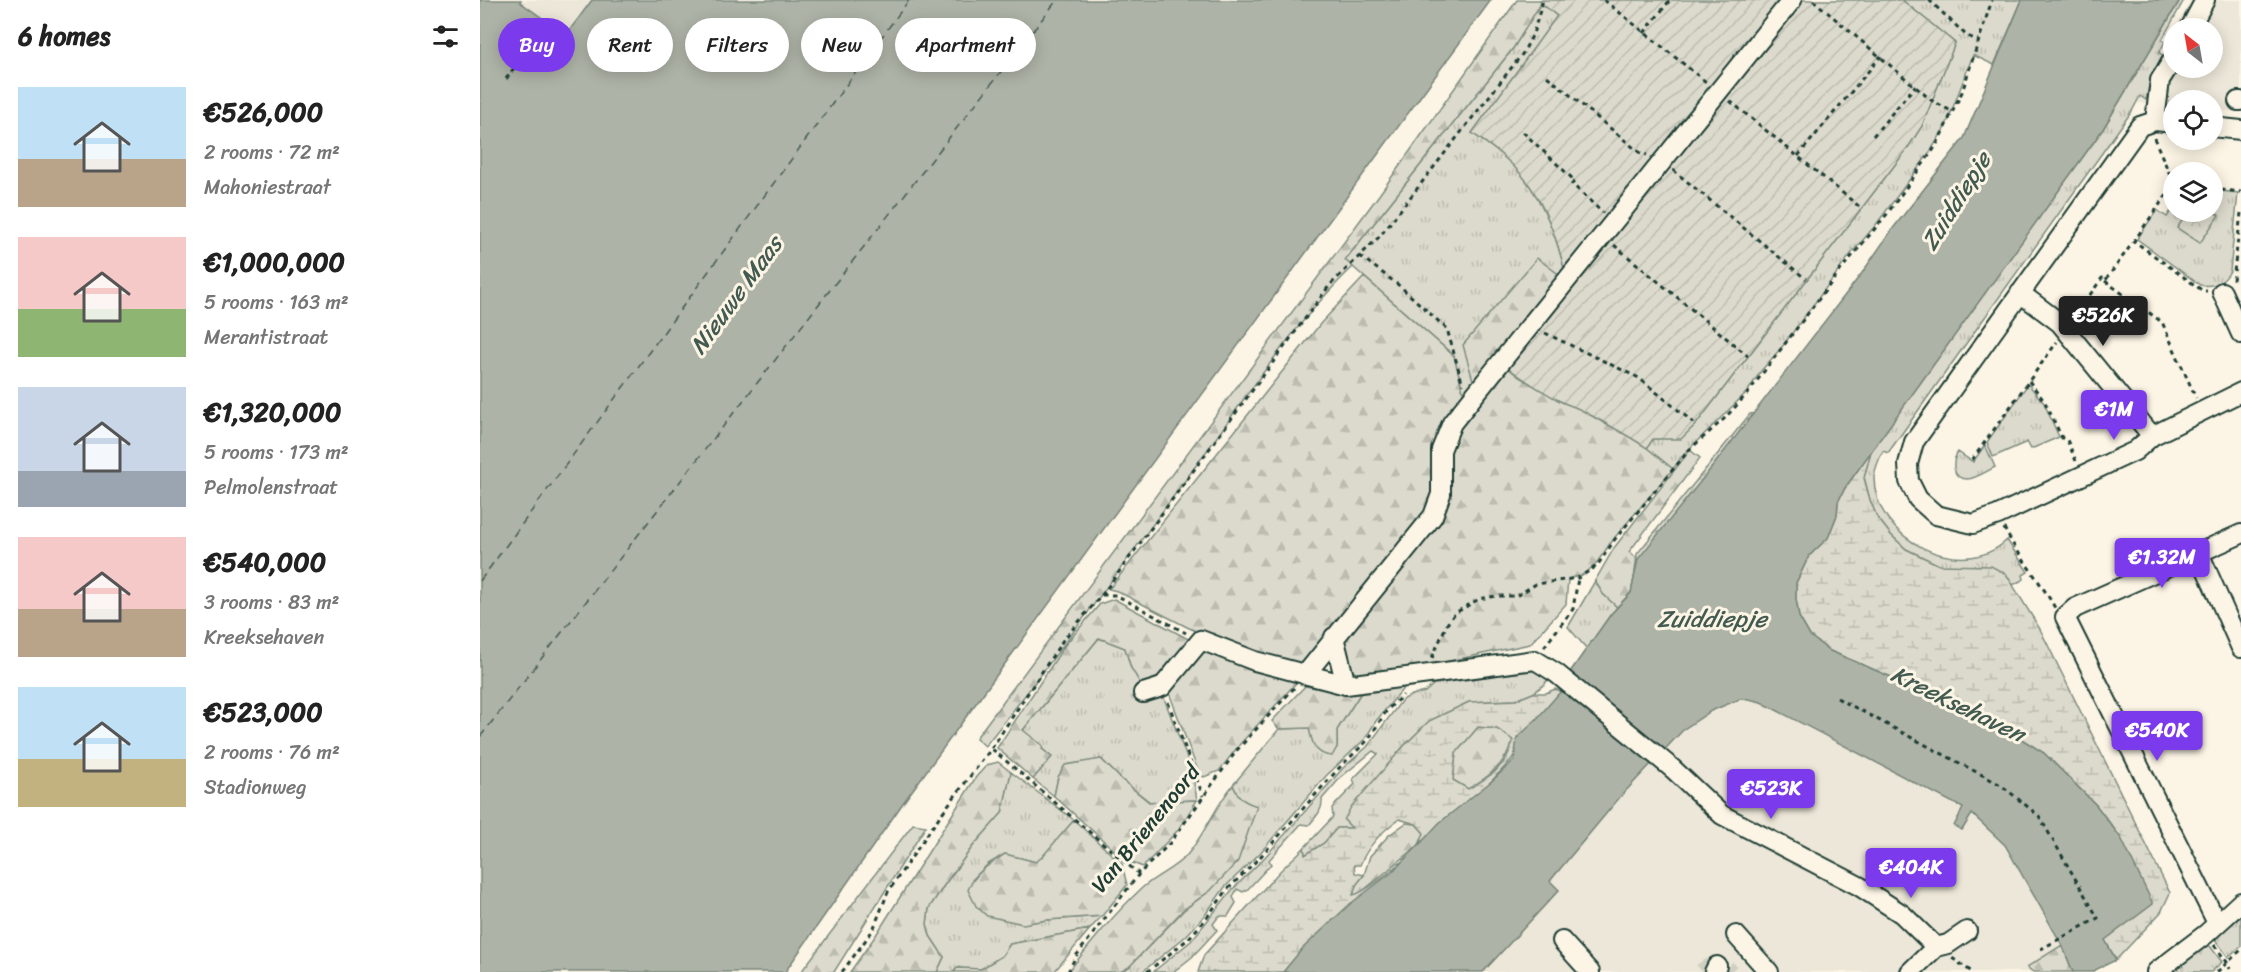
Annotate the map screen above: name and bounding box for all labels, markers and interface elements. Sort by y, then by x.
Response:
text: 6 homes [18,13,110,59]
chip: Buy [498,18,575,72]
chip: Rent [587,18,673,72]
chip: Filters [685,18,789,72]
chip: New [801,18,883,72]
chip: Apartment [895,18,1036,72]
north arrow [2163,18,2223,78]
map controls [2163,18,2223,222]
icon: filters [429,20,462,53]
text: €526,000 [204,89,323,135]
button: locate [2163,90,2223,150]
icon: home [66,111,138,183]
text: 2 rooms · 72 m² [204,135,340,170]
water label: Zuiddiepje [1909,141,2004,259]
button: layers [2163,162,2223,222]
text: Mahoniestraat [204,170,331,205]
water label: Nieuwe Maas [678,224,795,363]
text: €1,000,000 [204,239,345,285]
icon: home [66,261,138,333]
text: 5 rooms · 163 m² [204,285,349,320]
pin: €526K [2061,296,2145,347]
text: €526K [2073,298,2133,333]
text: Merantistraat [204,320,328,355]
text: €1,320,000 [204,389,341,435]
pin: €1M [2085,390,2143,441]
text: €1M [2095,392,2133,427]
icon: home [66,411,138,483]
text: 5 rooms · 173 m² [204,435,349,470]
text: Pelmolenstraat [204,470,338,505]
pin: €1.32M [2113,538,2211,589]
text: €540,000 [204,539,326,585]
text: €1.32M [2129,540,2195,575]
icon: home [66,561,138,633]
text: 3 rooms · 83 m² [204,585,339,620]
water label: Zuiddiepje [1657,598,1769,640]
text: Kreeksehaven [204,620,324,655]
water label: Kreeksehaven [1884,653,2035,756]
text: €523,000 [204,689,323,735]
icon: home [66,711,138,783]
pin: €540K [2115,711,2199,762]
text: €540K [2126,713,2188,748]
text: 2 rooms · 76 m² [204,735,340,770]
street label: Van Brienenoord [1081,754,1211,902]
pin: €523K [1729,769,1813,820]
text: Stadionweg [204,770,306,805]
text: €523K [1741,771,1801,806]
pin: €404K [1869,848,1953,899]
text: €404K [1879,850,1943,885]

